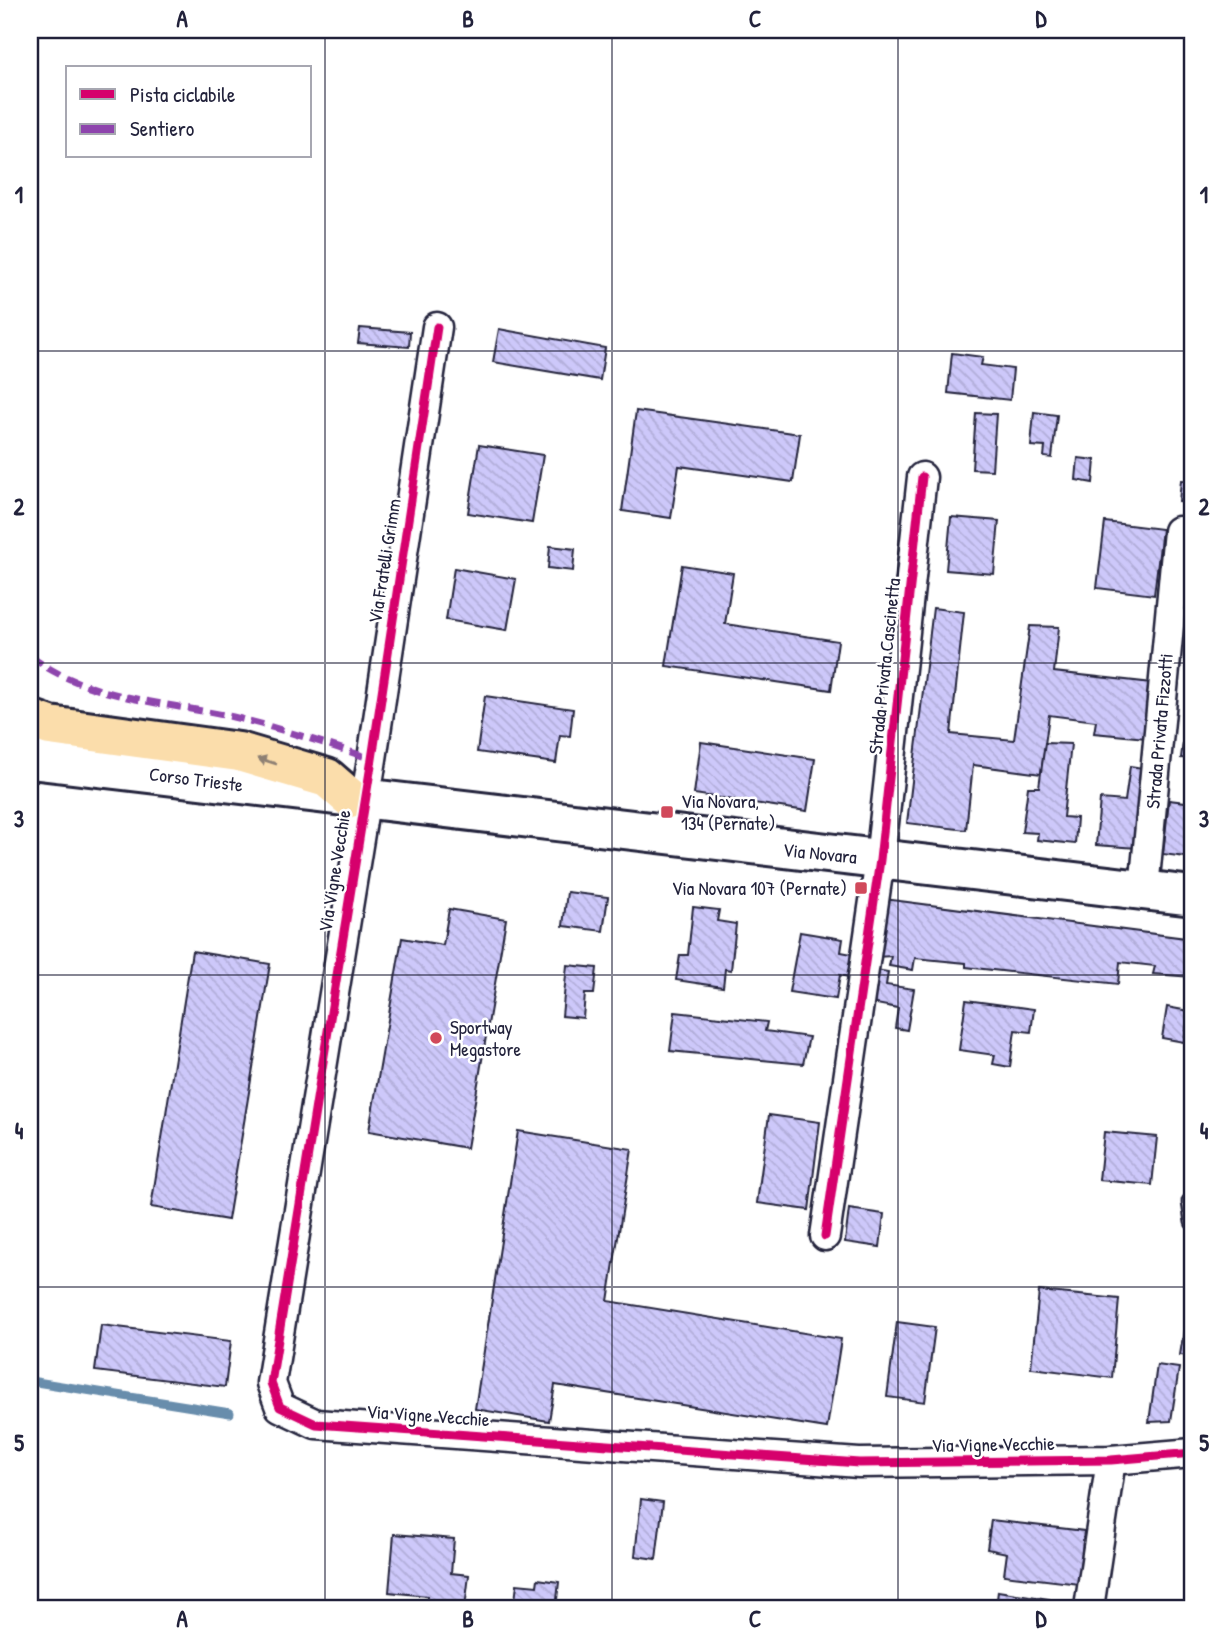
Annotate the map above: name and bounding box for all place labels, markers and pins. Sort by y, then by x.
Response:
place label: Via Novara, 134 (Pernate) [681,788,775,836]
marker: Via Novara, 134 (Pernate) [659,804,675,820]
place label: Via Novara 107 (Pernate) [672,875,847,901]
marker: Via Novara 107 (Pernate) [853,880,869,896]
place label: Sportway Megastore [450,1014,522,1062]
marker: Sportway Megastore [428,1030,444,1046]

